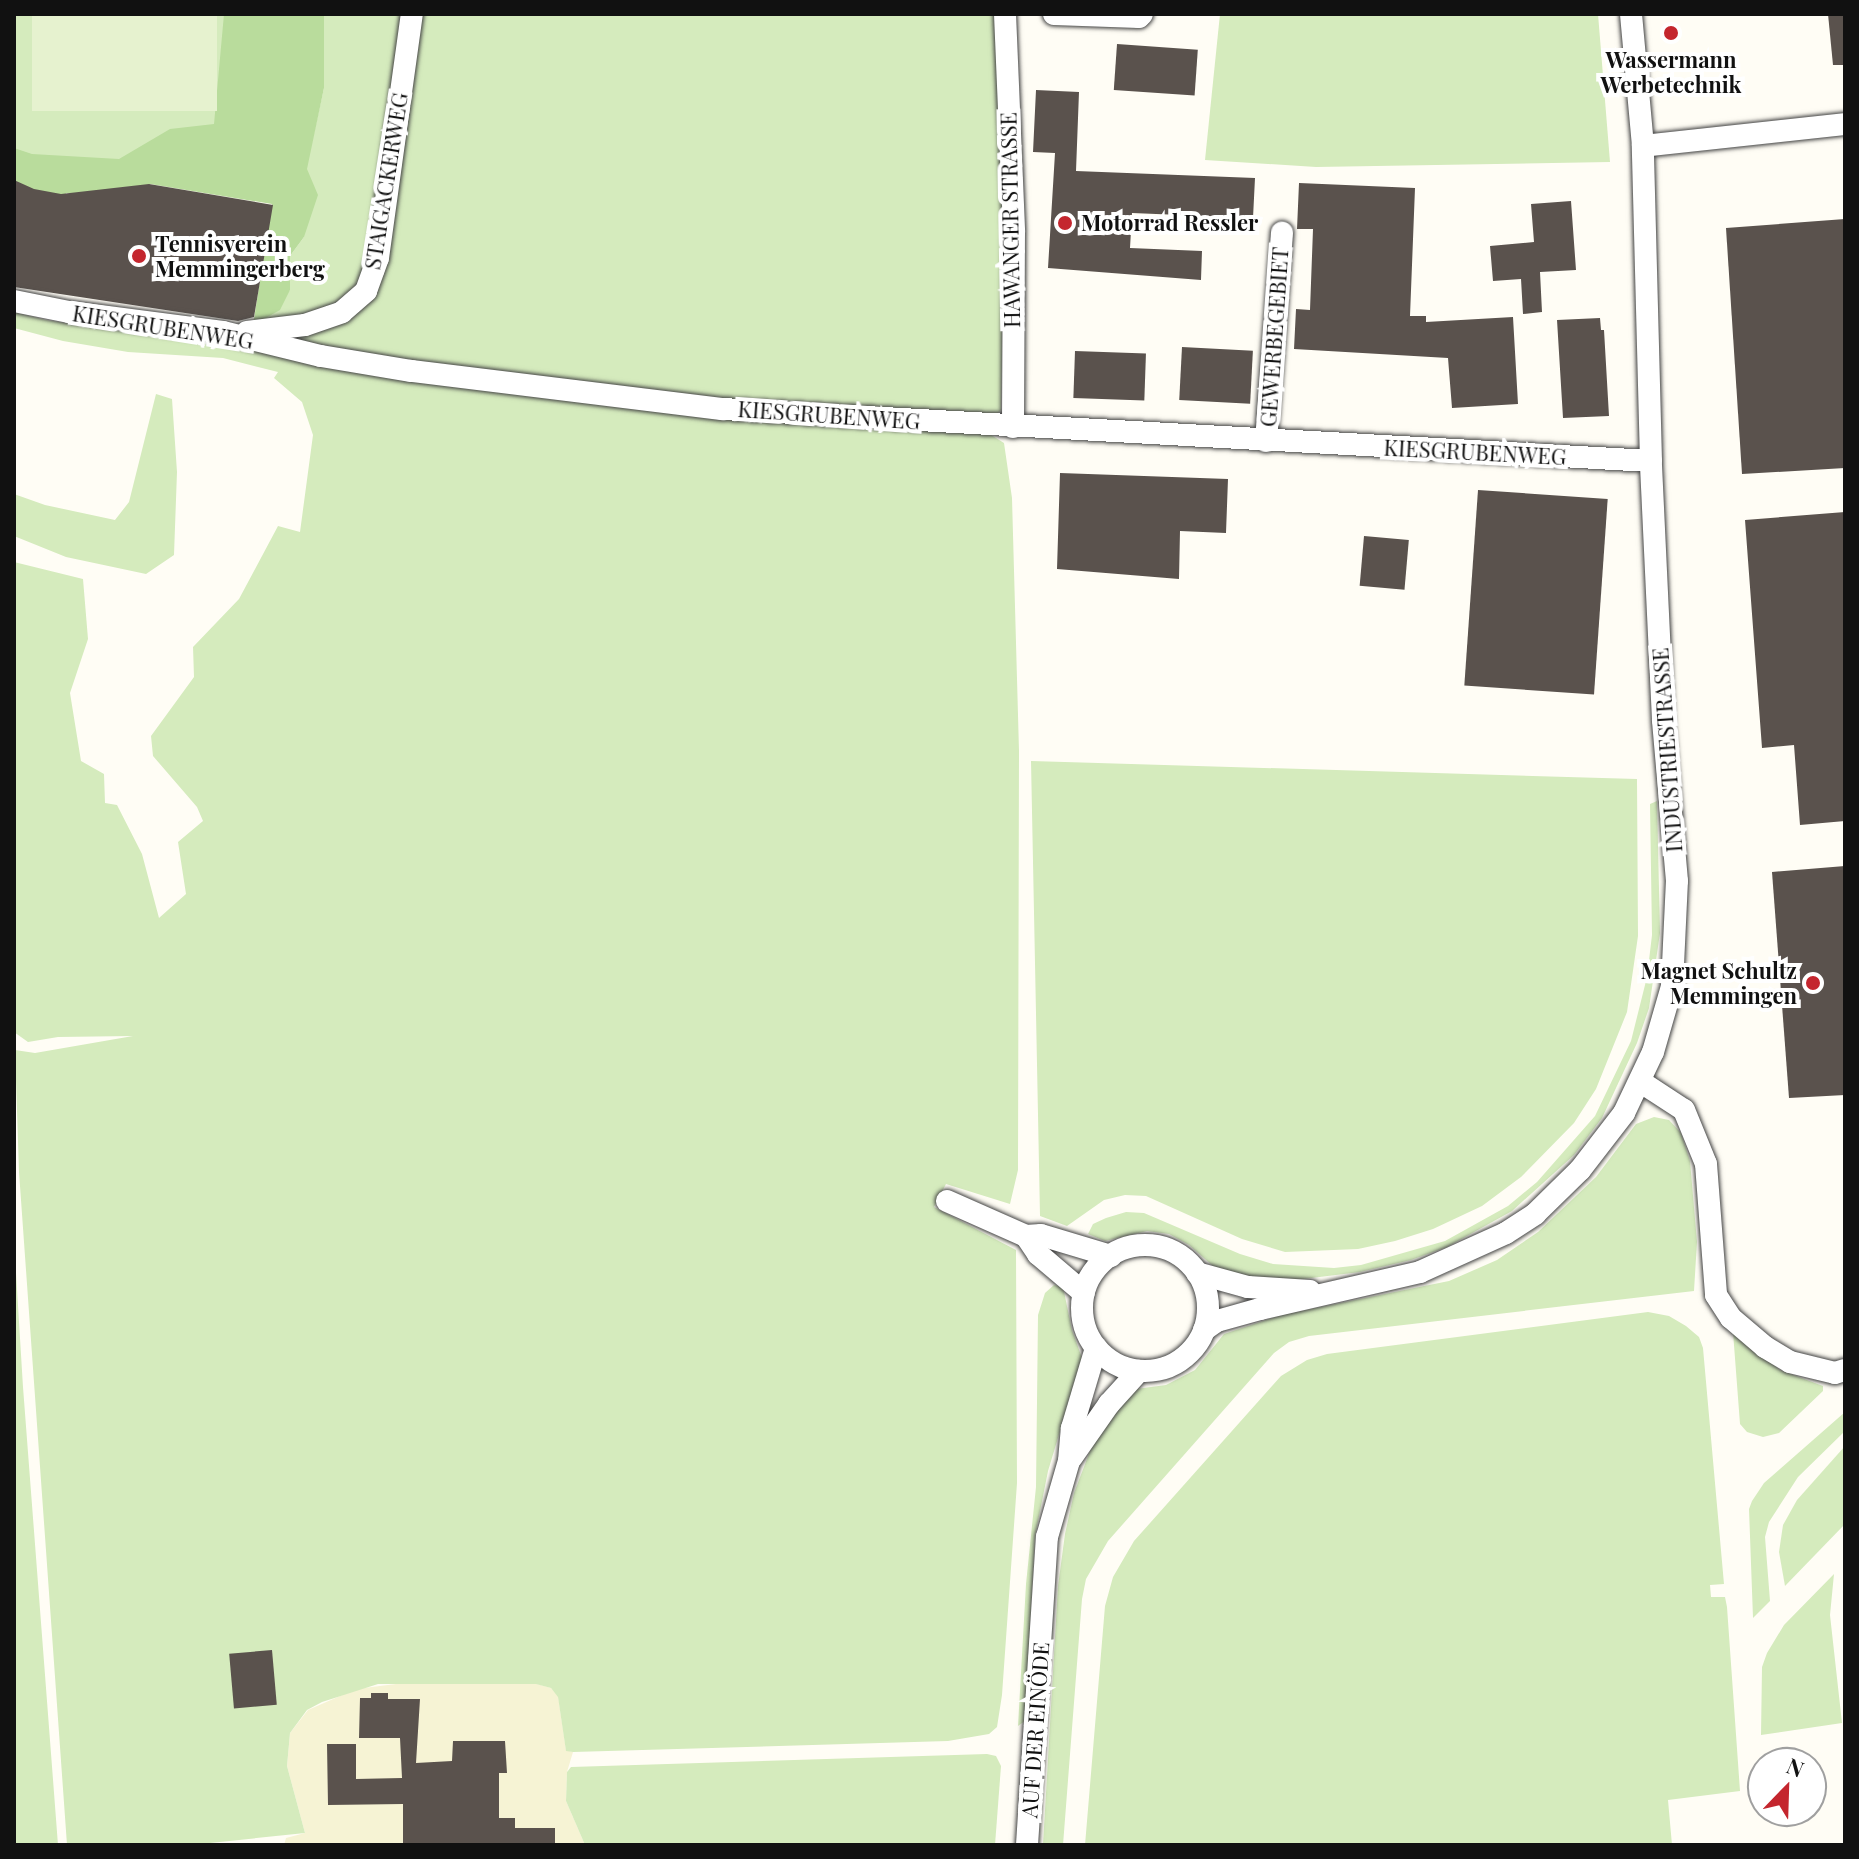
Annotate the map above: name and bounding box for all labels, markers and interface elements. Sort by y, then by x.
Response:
marker: Wassermann Werbetechnik [1662,24,1680,42]
place label: Wassermann Werbetechnik [1601,46,1741,98]
street label: STAIGACKERWEG [359,91,413,271]
street label: HAWANGER STRASSE [995,112,1025,328]
place label: Motorrad Ressler [1081,210,1258,236]
marker: Motorrad Ressler [1056,214,1074,232]
place label: Tennisverein Memmingerberg [155,230,325,282]
street label: GEWERBEGEBIET [1255,246,1293,428]
marker: Tennisverein Memmingerberg [130,247,148,265]
street label: KIESGRUBENWEG [71,300,255,354]
street label: KIESGRUBENWEG [737,395,921,435]
street label: KIESGRUBENWEG [1383,434,1567,470]
street label: INDUSTRIESTRASSE [1647,647,1687,853]
place label: Magnet Schultz Memmingen [1640,957,1797,1008]
marker: Magnet Schultz Memmingen [1804,974,1822,992]
street label: AUF DER EINÖDE [1016,1641,1054,1819]
north arrow [1747,1747,1827,1827]
text: N [1782,1750,1809,1784]

